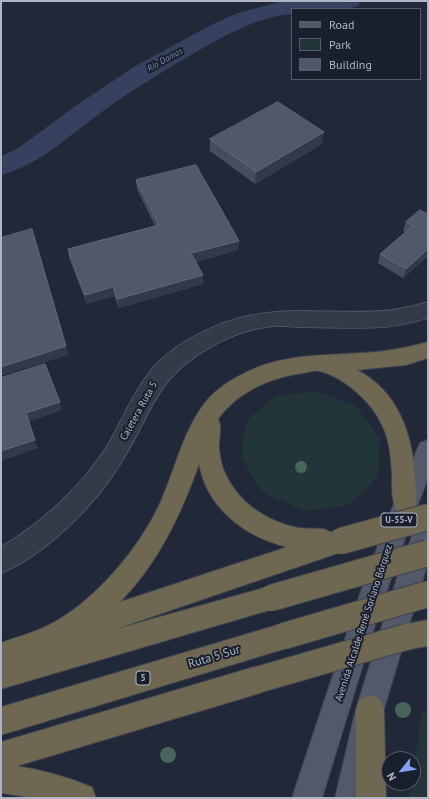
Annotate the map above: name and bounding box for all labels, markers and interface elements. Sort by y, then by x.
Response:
legend [291,8,421,80]
text: Road [329,17,354,32]
text: Park [329,37,351,52]
water label: Río Damas [145,46,185,74]
text: Building [329,57,372,72]
street label: Caletera Ruta 5 [118,379,160,443]
road number: U-55-V [381,513,417,527]
street label: Avenida Alcalde René Soriano Bórquez [333,543,395,703]
street label: Ruta 5 Sur [186,642,242,672]
road number: 5 [136,671,150,685]
north arrow [381,751,421,791]
text: N [384,770,399,783]

